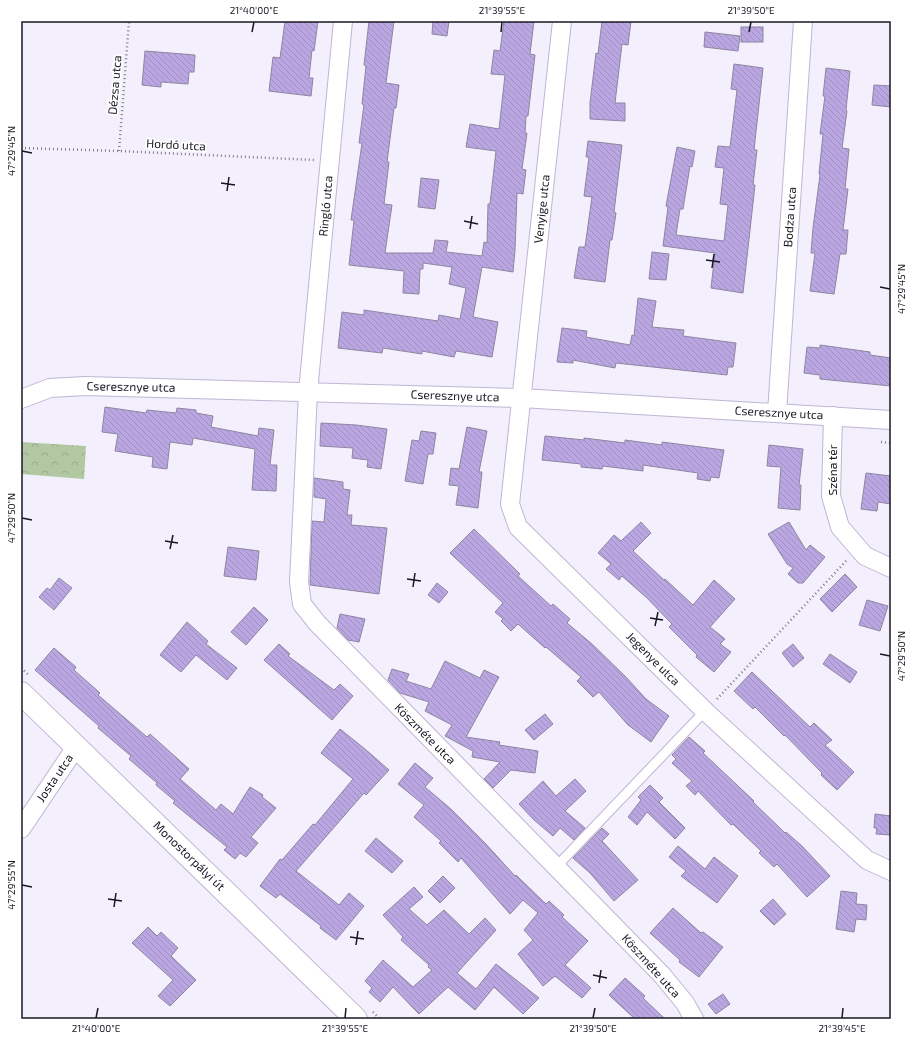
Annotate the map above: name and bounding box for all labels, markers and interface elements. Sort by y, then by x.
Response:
text: 21°40'00"E [230,4,279,16]
text: 21°39'55"E [479,4,526,16]
text: 21°39'50"E [727,4,775,16]
street label: Dézsa utca [104,55,124,115]
text: 47°29'45"N [5,126,17,176]
street label: Hordó utca [146,135,206,153]
street label: Venyige utca [530,174,552,244]
street label: Ringló utca [315,175,335,237]
street label: Bodza utca [780,186,798,248]
text: 47°29'45"N [895,264,907,314]
street label: Cseresznye utca [86,378,176,394]
street label: Cseresznye utca [410,386,500,404]
street label: Cseresznye utca [734,403,824,421]
street label: Széna tér [825,444,839,496]
text: 47°29'50"N [5,493,17,543]
street label: Jegenye utca [624,629,683,688]
text: 47°29'50"N [895,631,907,681]
street label: Köszméte utca [392,700,459,767]
street label: Josta utca [33,751,75,804]
street label: Monostorpályi út [151,818,229,893]
text: 47°29'55"N [5,860,17,910]
street label: Köszméte utca [620,931,684,1000]
text: 21°40'00"E [72,1022,121,1034]
text: 21°39'55"E [322,1022,369,1034]
text: 21°39'50"E [569,1022,617,1034]
text: 21°39'45"E [818,1022,866,1034]

